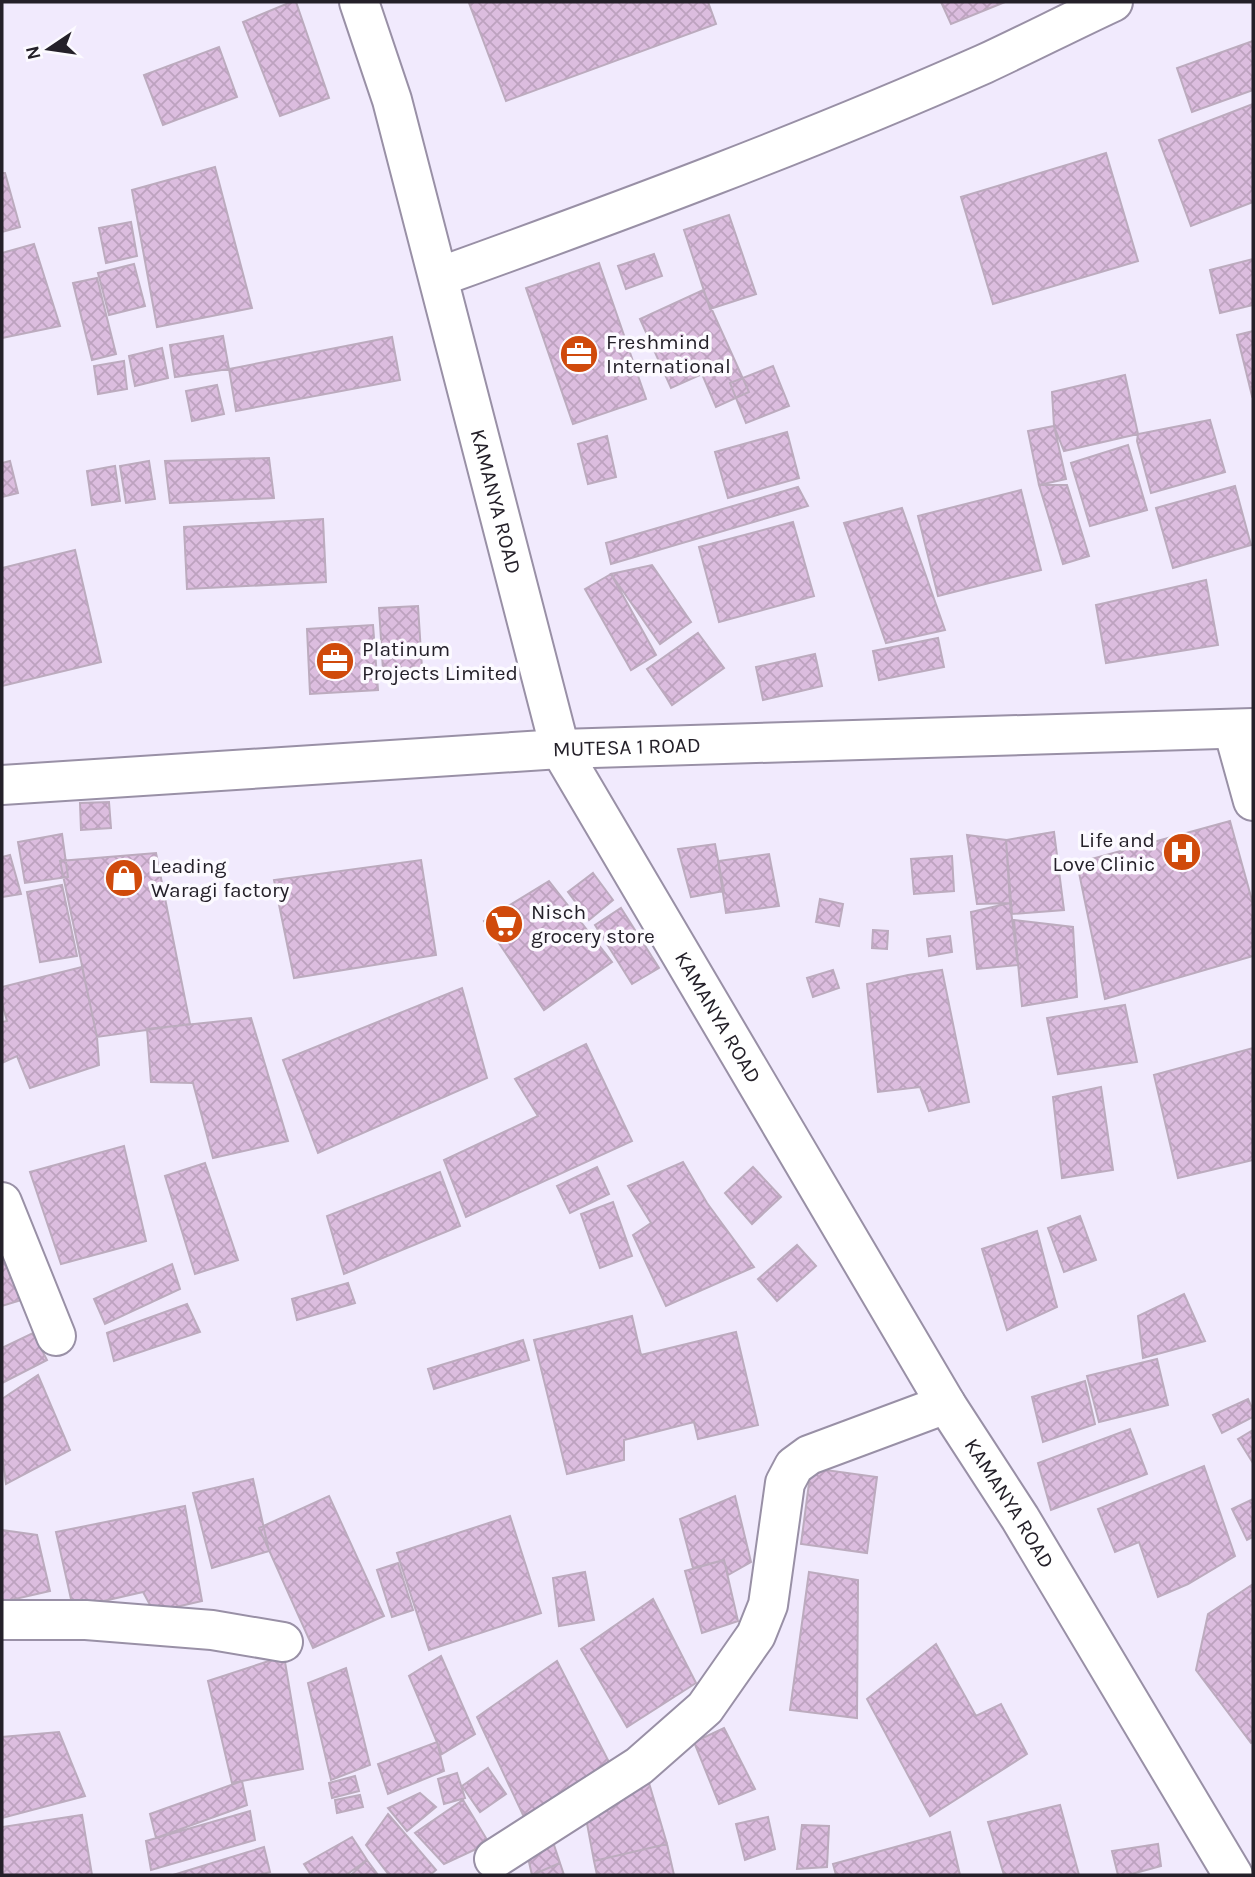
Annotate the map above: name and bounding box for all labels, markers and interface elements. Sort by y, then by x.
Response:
north arrow [14,14,84,84]
text: N [21,43,46,62]
place label: Freshmind International [606,330,731,378]
office icon: Freshmind International [558,333,600,375]
street label: KAMANYA ROAD [466,426,526,576]
place label: Platinum Projects Limited [362,637,518,685]
office icon: Platinum Projects Limited [314,640,356,682]
street label: MUTESA 1 ROAD [552,733,701,761]
place label: Life and Love Clinic [1053,828,1155,876]
hospital icon: Life and Love Clinic [1161,831,1203,873]
place label: Leading Waragi factory [151,854,289,902]
shop icon: Leading Waragi factory [103,857,145,899]
place label: Nisch grocery store [531,900,655,948]
supermarket icon: Nisch grocery store [483,903,525,945]
street label: KAMANYA ROAD [670,947,766,1087]
street label: KAMANYA ROAD [960,1434,1059,1573]

